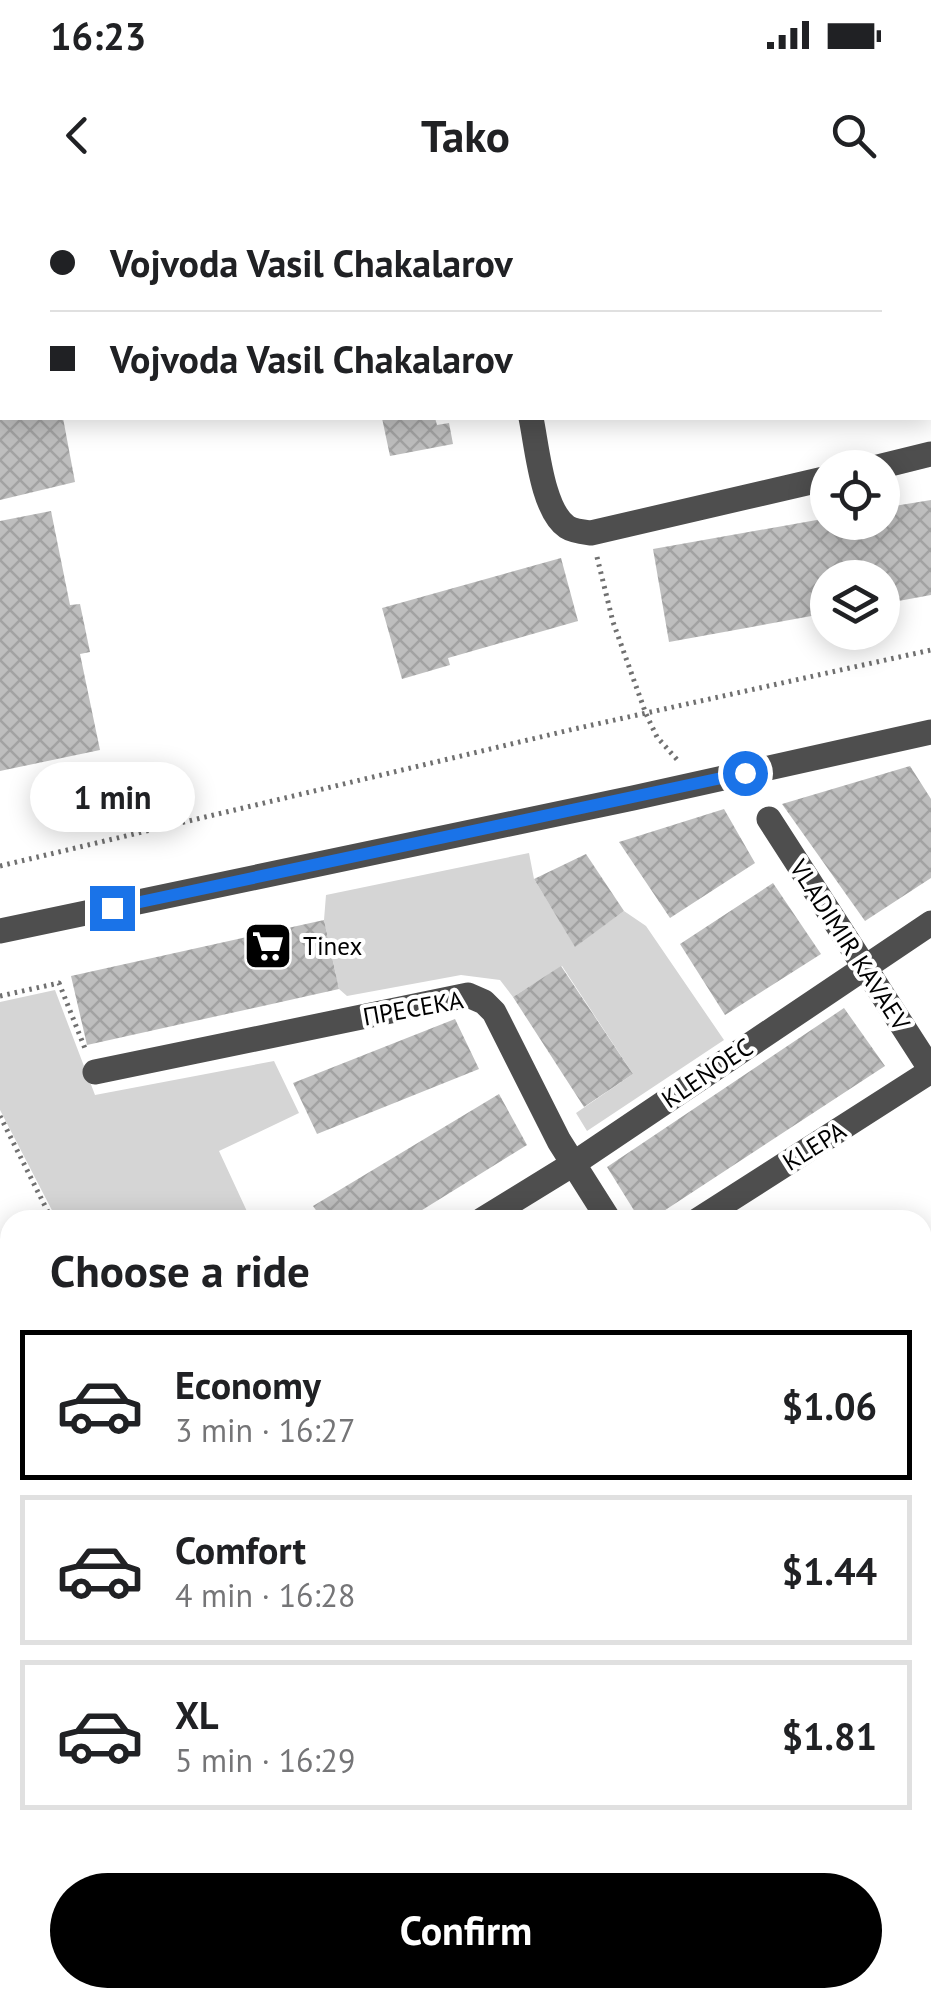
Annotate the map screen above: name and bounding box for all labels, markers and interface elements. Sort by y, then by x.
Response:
text: 16:23 [50,11,146,60]
text: Tako [421,106,510,164]
icon: back [50,108,105,163]
icon: search [826,108,881,163]
text: Vojvoda Vasil Chakalarov [110,238,513,287]
text: Vojvoda Vasil Chakalarov [110,334,513,383]
map controls [810,450,900,650]
button: locate [810,450,900,540]
button: layers [810,560,900,650]
route start [723,751,768,796]
callout: 1 min [29,763,194,833]
text: 1 min [73,776,152,818]
street label: VLADIMIR KAVAEV [782,853,918,1037]
route end [90,886,135,931]
supermarket icon: Tinex [242,920,294,972]
place label: Tinex [303,930,362,962]
street label: ПРЕСЕКА [360,983,466,1033]
street label: KLENOEC [655,1031,759,1115]
street label: KLEPA [776,1114,852,1178]
text: Choose a ride [50,1241,310,1299]
icon: car [55,1360,145,1450]
text: Economy [175,1360,321,1409]
text: $1.06 [781,1381,877,1430]
text: 3 min · 16:27 [175,1409,355,1451]
icon: car [55,1525,145,1615]
text: Comfort [175,1525,306,1574]
text: $1.44 [781,1546,877,1595]
text: 4 min · 16:28 [175,1574,355,1616]
icon: car [55,1690,145,1780]
text: XL [175,1690,219,1739]
text: $1.81 [781,1711,877,1760]
text: 5 min · 16:29 [175,1739,355,1781]
button: Confirm [50,1873,882,1988]

